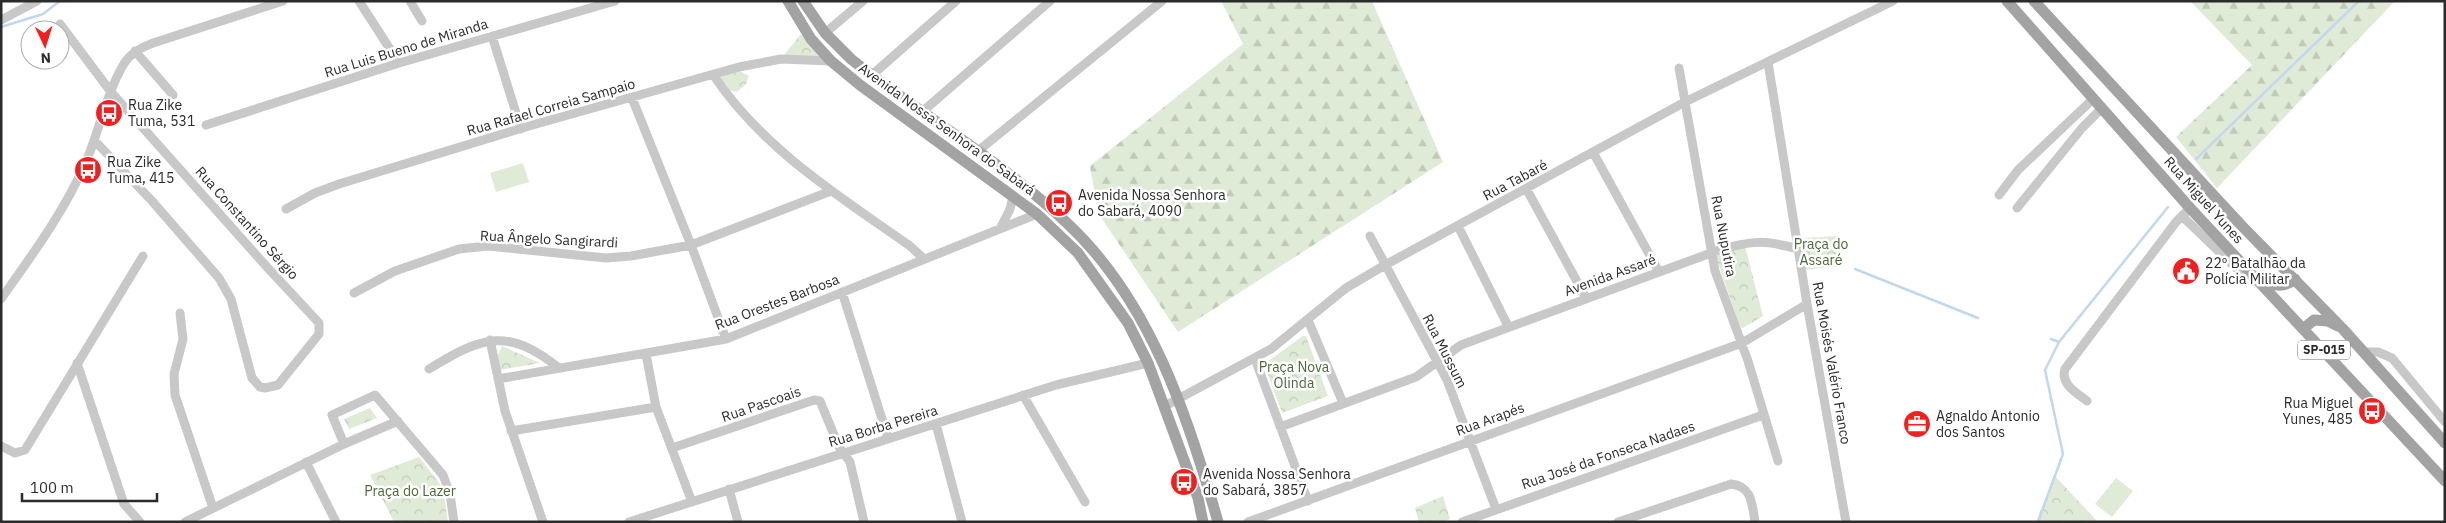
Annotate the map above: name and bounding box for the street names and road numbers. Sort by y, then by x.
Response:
street label: Rua Luis Bueno de Miranda [322,14,490,81]
street label: Avenida Nossa Senhora do Sabará [855,59,1039,199]
street label: Rua Rafael Correia Sampaio [465,74,637,140]
street label: Rua Miguel Yunes [2160,153,2248,247]
street label: Rua Tabaré [1480,155,1551,205]
street label: Rua Constantino Sérgio [191,163,303,283]
street label: Rua Nuputira [1707,194,1741,279]
street label: Rua Ângelo Sangirardi [479,226,619,252]
street label: Avenida Assaré [1562,250,1659,300]
street label: Rua Orestes Barbosa [712,270,842,334]
street label: Rua Moisés Valério Franco [1809,280,1855,446]
street label: Rua Mussum [1419,311,1471,391]
road number: SP-015 [2298,340,2350,360]
street label: Rua Pascoais [719,382,803,426]
street label: Rua Arapés [1453,398,1527,440]
street label: Rua Borba Pereira [826,401,940,451]
street label: Rua José da Fonseca Nadaes [1519,417,1697,493]

